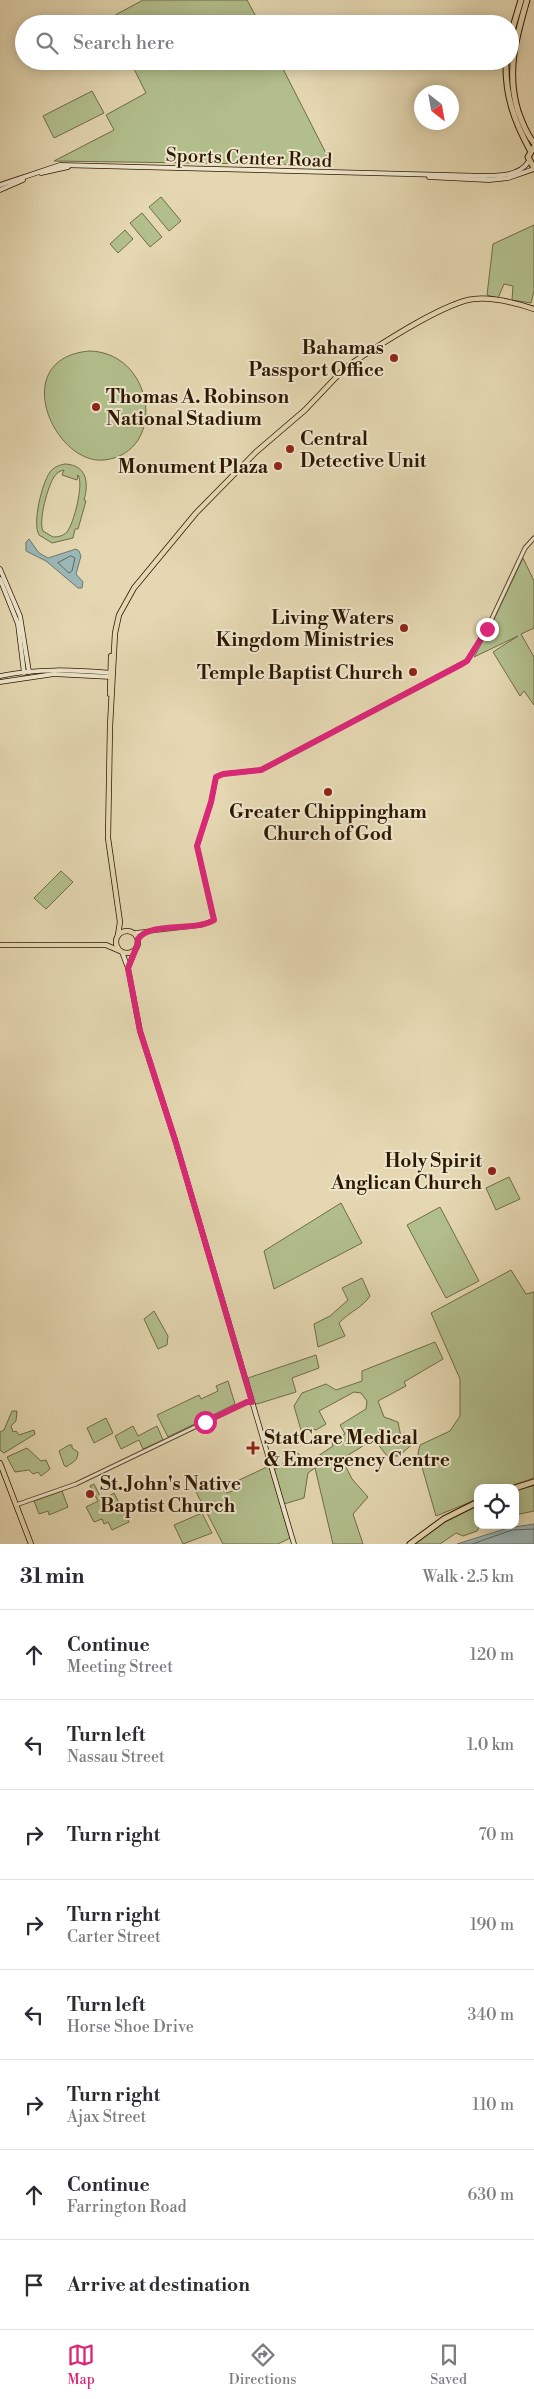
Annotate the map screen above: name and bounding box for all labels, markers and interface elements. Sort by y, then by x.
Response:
search box [15,15,519,70]
icon: search [33,29,61,57]
text: Search here [73,31,174,55]
north arrow [414,85,459,130]
street label: Sports Center Road [165,143,333,173]
place label: Bahamas Passport Office [249,336,384,382]
marker: Bahamas Passport Office [388,352,400,364]
place label: Thomas A. Robinson National Stadium [106,385,289,431]
marker: Thomas A. Robinson National Stadium [90,401,102,413]
place label: Central Detective Unit [300,427,427,473]
marker: Central Detective Unit [284,443,296,455]
place label: Monument Plaza [118,455,269,479]
marker: Monument Plaza [272,460,284,472]
place label: Living Waters Kingdom Ministries [216,606,394,652]
route end [476,618,499,641]
marker: Living Waters Kingdom Ministries [398,622,410,634]
place label: Temple Baptist Church [197,661,403,685]
marker: Temple Baptist Church [407,666,419,678]
marker: Greater Chippingham Church of God [322,786,334,798]
place label: Greater Chippingham Church of God [229,800,427,846]
place label: Holy Spirit Anglican Church [330,1149,482,1195]
marker: Holy Spirit Anglican Church [486,1165,498,1177]
route start [194,1411,217,1434]
place label: StatCare Medical & Emergency Centre [264,1426,450,1472]
marker: StatCare Medical & Emergency Centre [246,1441,260,1455]
place label: St. John's Native Baptist Church [100,1472,241,1518]
map controls [474,1484,519,1529]
button: locate [474,1484,519,1529]
marker: St. John's Native Baptist Church [84,1488,96,1500]
text: 31 min [20,1564,84,1590]
text: Walk · 2.5 km [423,1567,514,1587]
text: Continue [67,1633,150,1657]
icon: ahead [20,1641,48,1669]
text: 120 m [470,1645,514,1665]
text: Meeting Street [67,1657,173,1677]
text: Turn left [67,1723,146,1747]
icon: left [20,1731,48,1759]
text: 1.0 km [467,1735,514,1755]
text: Nassau Street [67,1747,165,1767]
icon: right [20,1821,48,1849]
text: Turn right [67,1823,160,1847]
text: 70 m [478,1825,514,1845]
text: Turn right [67,1903,160,1927]
icon: right [20,1911,48,1939]
text: 190 m [470,1915,514,1935]
text: Carter Street [67,1927,161,1947]
text: Turn left [67,1993,146,2017]
icon: left [20,2001,48,2029]
text: 340 m [467,2005,514,2025]
text: Horse Shoe Drive [67,2017,194,2037]
text: Turn right [67,2083,160,2107]
icon: right [20,2091,48,2119]
text: 110 m [472,2095,514,2115]
text: Ajax Street [67,2107,146,2127]
text: Continue [67,2173,150,2197]
icon: ahead [20,2181,48,2209]
text: 630 m [468,2185,514,2205]
text: Farrington Road [67,2197,187,2217]
icon: arrive [20,2271,48,2299]
text: Arrive at destination [67,2273,250,2297]
tab: Map [67,2341,95,2389]
tab: Directions [229,2341,296,2389]
tab: Saved [430,2341,467,2389]

